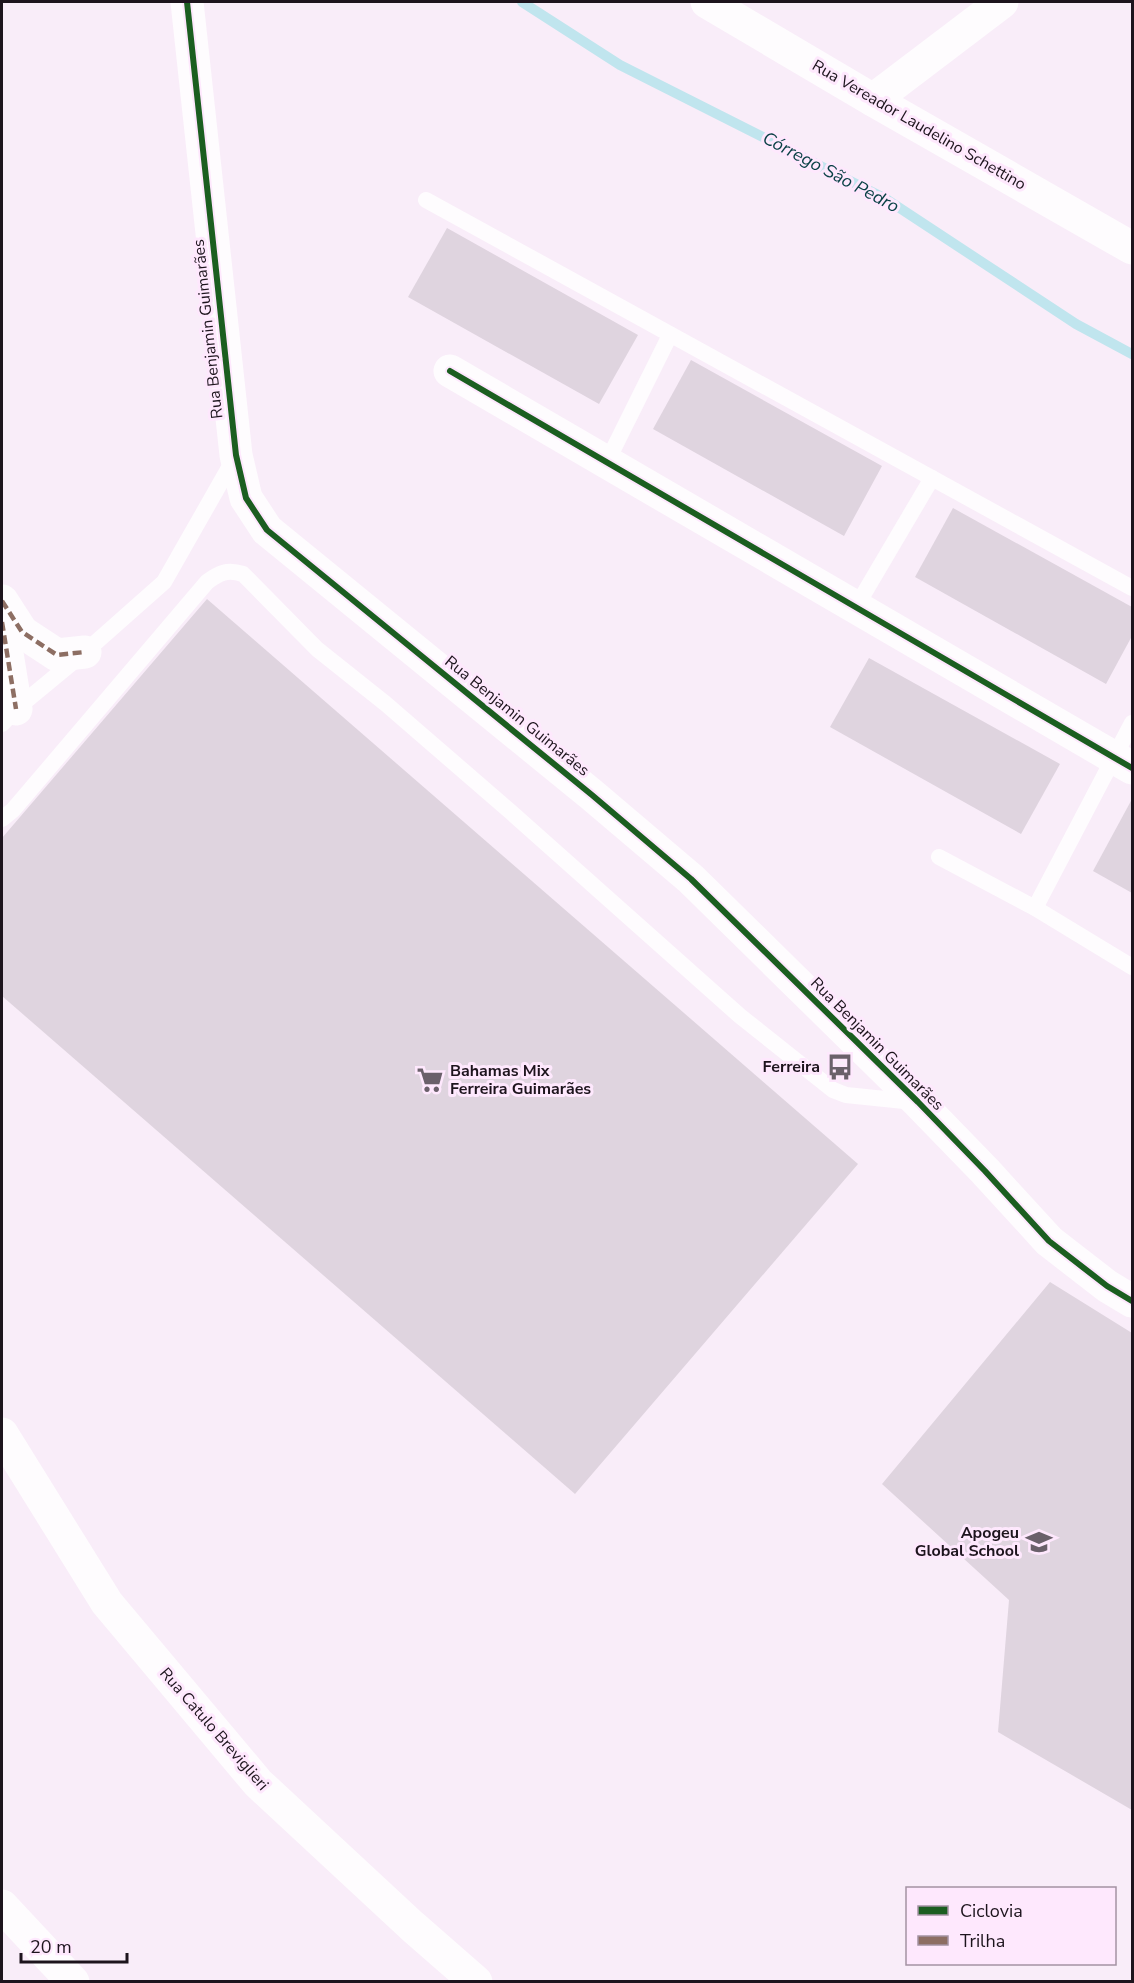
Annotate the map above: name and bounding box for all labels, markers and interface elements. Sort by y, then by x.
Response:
street label: Rua Vereador Laudelino Schettino [808,55,1030,195]
water label: Córrego São Pedro [758,126,904,218]
street label: Rua Benjamin Guimarães [188,238,228,420]
street label: Rua Benjamin Guimarães [440,651,594,781]
street label: Rua Benjamin Guimarães [805,972,949,1116]
bus stop icon: Ferreira [825,1052,855,1082]
place label: Ferreira [763,1056,820,1078]
place label: Bahamas Mix Ferreira Guimarães [450,1060,591,1100]
supermarket icon: Bahamas Mix Ferreira Guimarães [415,1065,445,1095]
place label: Apogeu Global School [915,1522,1019,1562]
school or university icon: Apogeu Global School [1024,1527,1054,1557]
street label: Rua Catulo Breviglieri [154,1663,274,1795]
legend [906,1887,1116,1965]
text: Ciclovia [960,1899,1023,1923]
scale bar [21,1926,128,1964]
text: Trilha [960,1929,1005,1953]
text: 20 m [30,1935,72,1959]

